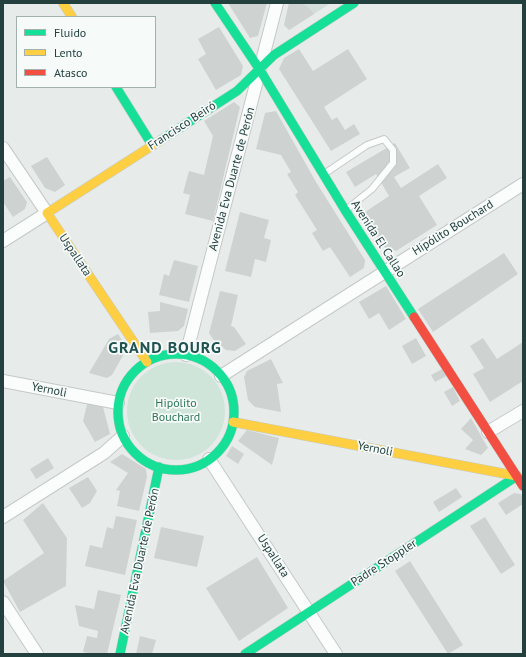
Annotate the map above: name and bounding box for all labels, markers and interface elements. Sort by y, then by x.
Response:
legend [16,16,156,88]
text: Fluido [54,25,86,40]
text: Lento [54,45,83,60]
text: Atasco [54,65,87,80]
street label: Francisco Beiró [145,99,219,153]
street label: Avenida Eva Duarte de Perón [206,106,258,252]
street label: Hipólito Bouchard [410,197,496,259]
street label: Avenida El Callao [348,198,408,280]
street label: Uspallata [56,231,94,279]
district label: GRAND BOURG [108,338,222,358]
street label: Yernoli [30,380,68,400]
park label: Hipólito Bouchard [152,397,200,425]
street label: Yernoli [356,439,394,459]
street label: Avenida Eva Duarte de Perón [118,487,162,635]
street label: Uspallata [254,532,292,580]
street label: Padre Stoppler [348,536,420,590]

